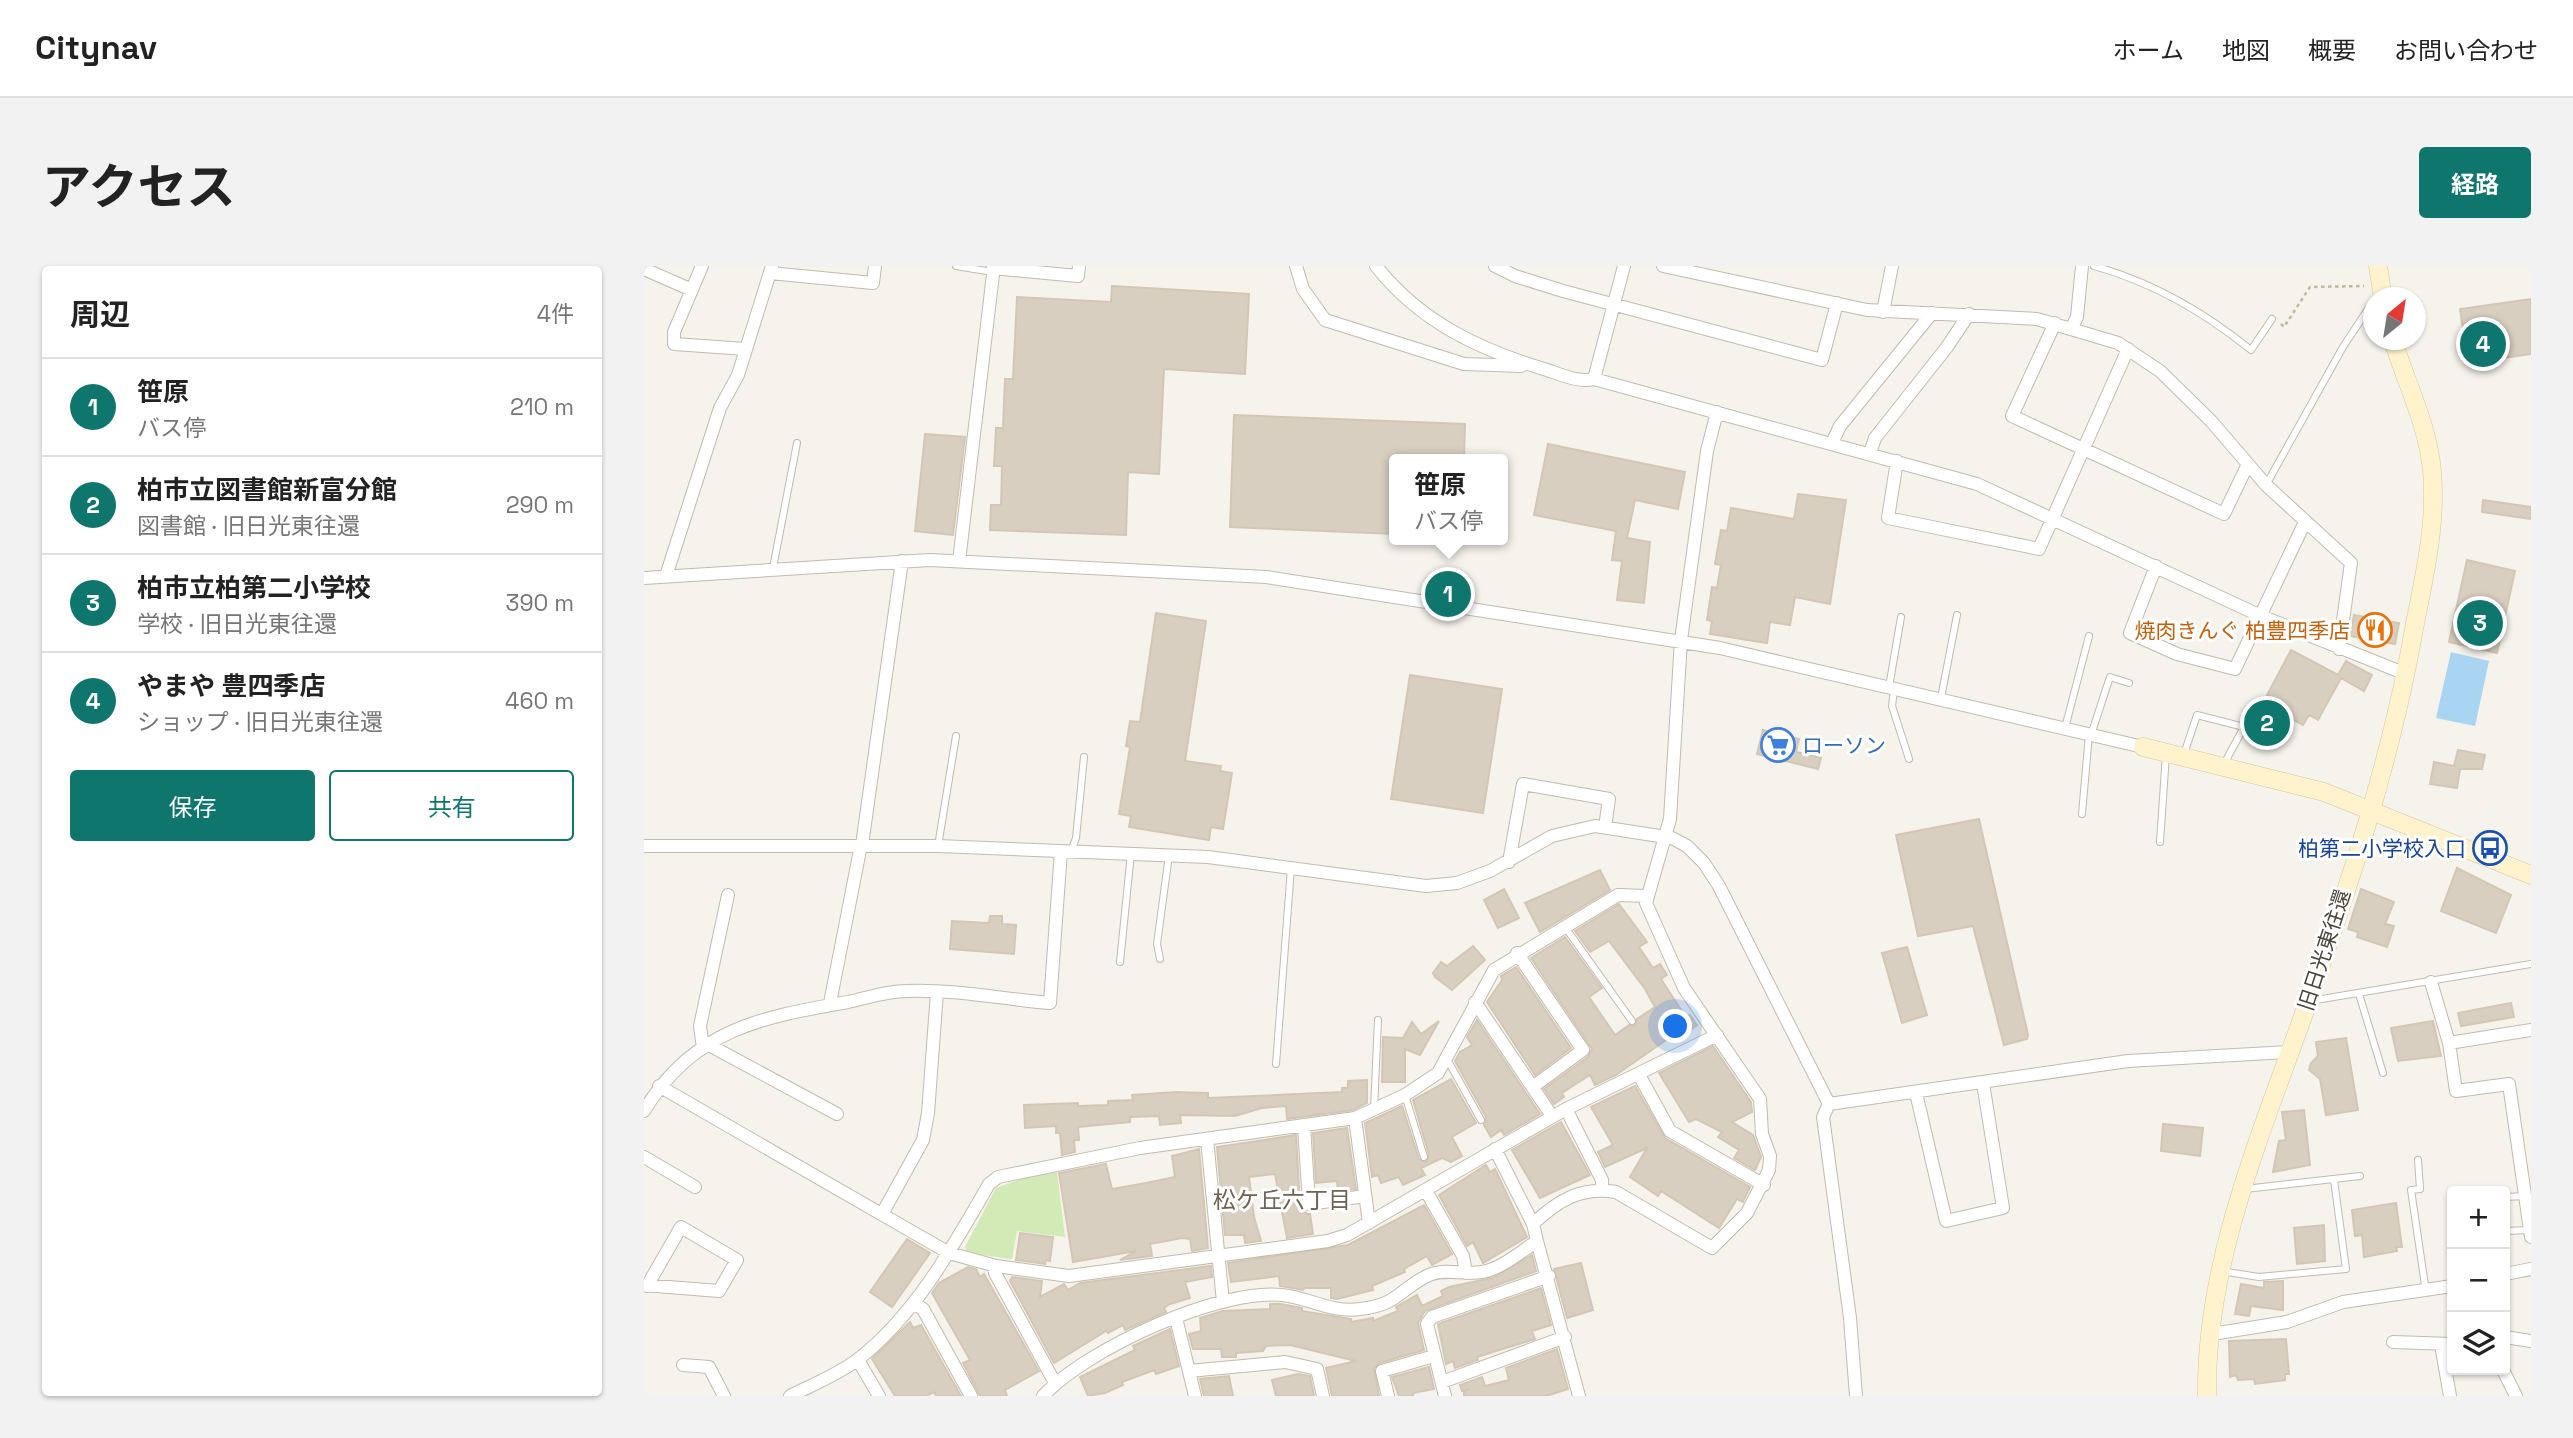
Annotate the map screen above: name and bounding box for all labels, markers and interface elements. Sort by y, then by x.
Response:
text: Citynav [35,27,157,69]
text: ホーム [2113,35,2184,66]
text: 地図 [2222,35,2270,66]
text: 概要 [2308,35,2356,66]
text: お問い合わせ [2394,35,2538,66]
button: 経路 [2419,147,2531,218]
text: アクセス [42,156,236,218]
north arrow [2363,287,2426,350]
text: 周辺 [70,295,130,334]
text: 4件 [537,299,574,329]
pin: 4 [2460,318,2506,370]
text: 笹原 [137,375,189,409]
text: 1 [88,392,98,422]
text: 210 m [510,392,574,422]
text: バス停 [137,413,206,443]
popup [1389,454,1508,545]
text: 笹原 [1414,468,1466,502]
text: 柏市立図書館新富分館 [137,473,397,507]
text: 2 [86,490,100,520]
text: 290 m [506,490,574,520]
text: バス停 [1414,506,1483,536]
text: 図書館 · 旧日光東往還 [137,511,360,541]
pin: 1 [1425,568,1471,620]
text: 柏市立柏第二小学校 [137,571,371,605]
text: 3 [86,588,100,618]
text: 390 m [506,588,574,618]
pin: 3 [2457,597,2503,649]
text: 学校 · 旧日光東往還 [137,609,337,639]
restaurant icon: 焼肉きんぐ 柏豊四季店 [2356,611,2394,649]
place label: 焼肉きんぐ 柏豊四季店 [2135,617,2350,644]
text: やまや 豊四季店 [137,669,326,703]
text: 4 [86,686,100,716]
text: 460 m [505,686,574,716]
pin: 2 [2244,697,2290,749]
text: ショップ · 旧日光東往還 [137,707,383,737]
supermarket icon: ローソン [1759,726,1797,764]
place label: ローソン [1802,732,1886,759]
button: 保存 [70,770,315,841]
button: 共有 [329,770,574,841]
bus stop icon: 柏第二小学校入口 [2471,829,2509,867]
place label: 柏第二小学校入口 [2298,835,2466,862]
street label: 旧日光東往還 [2292,886,2356,1014]
your location [1658,1009,1692,1043]
district label: 松ケ丘六丁目 [1213,1185,1351,1215]
map controls [2447,1186,2510,1375]
button: + [2447,1186,2510,1249]
button: − [2447,1249,2510,1312]
button: layers [2447,1312,2510,1375]

